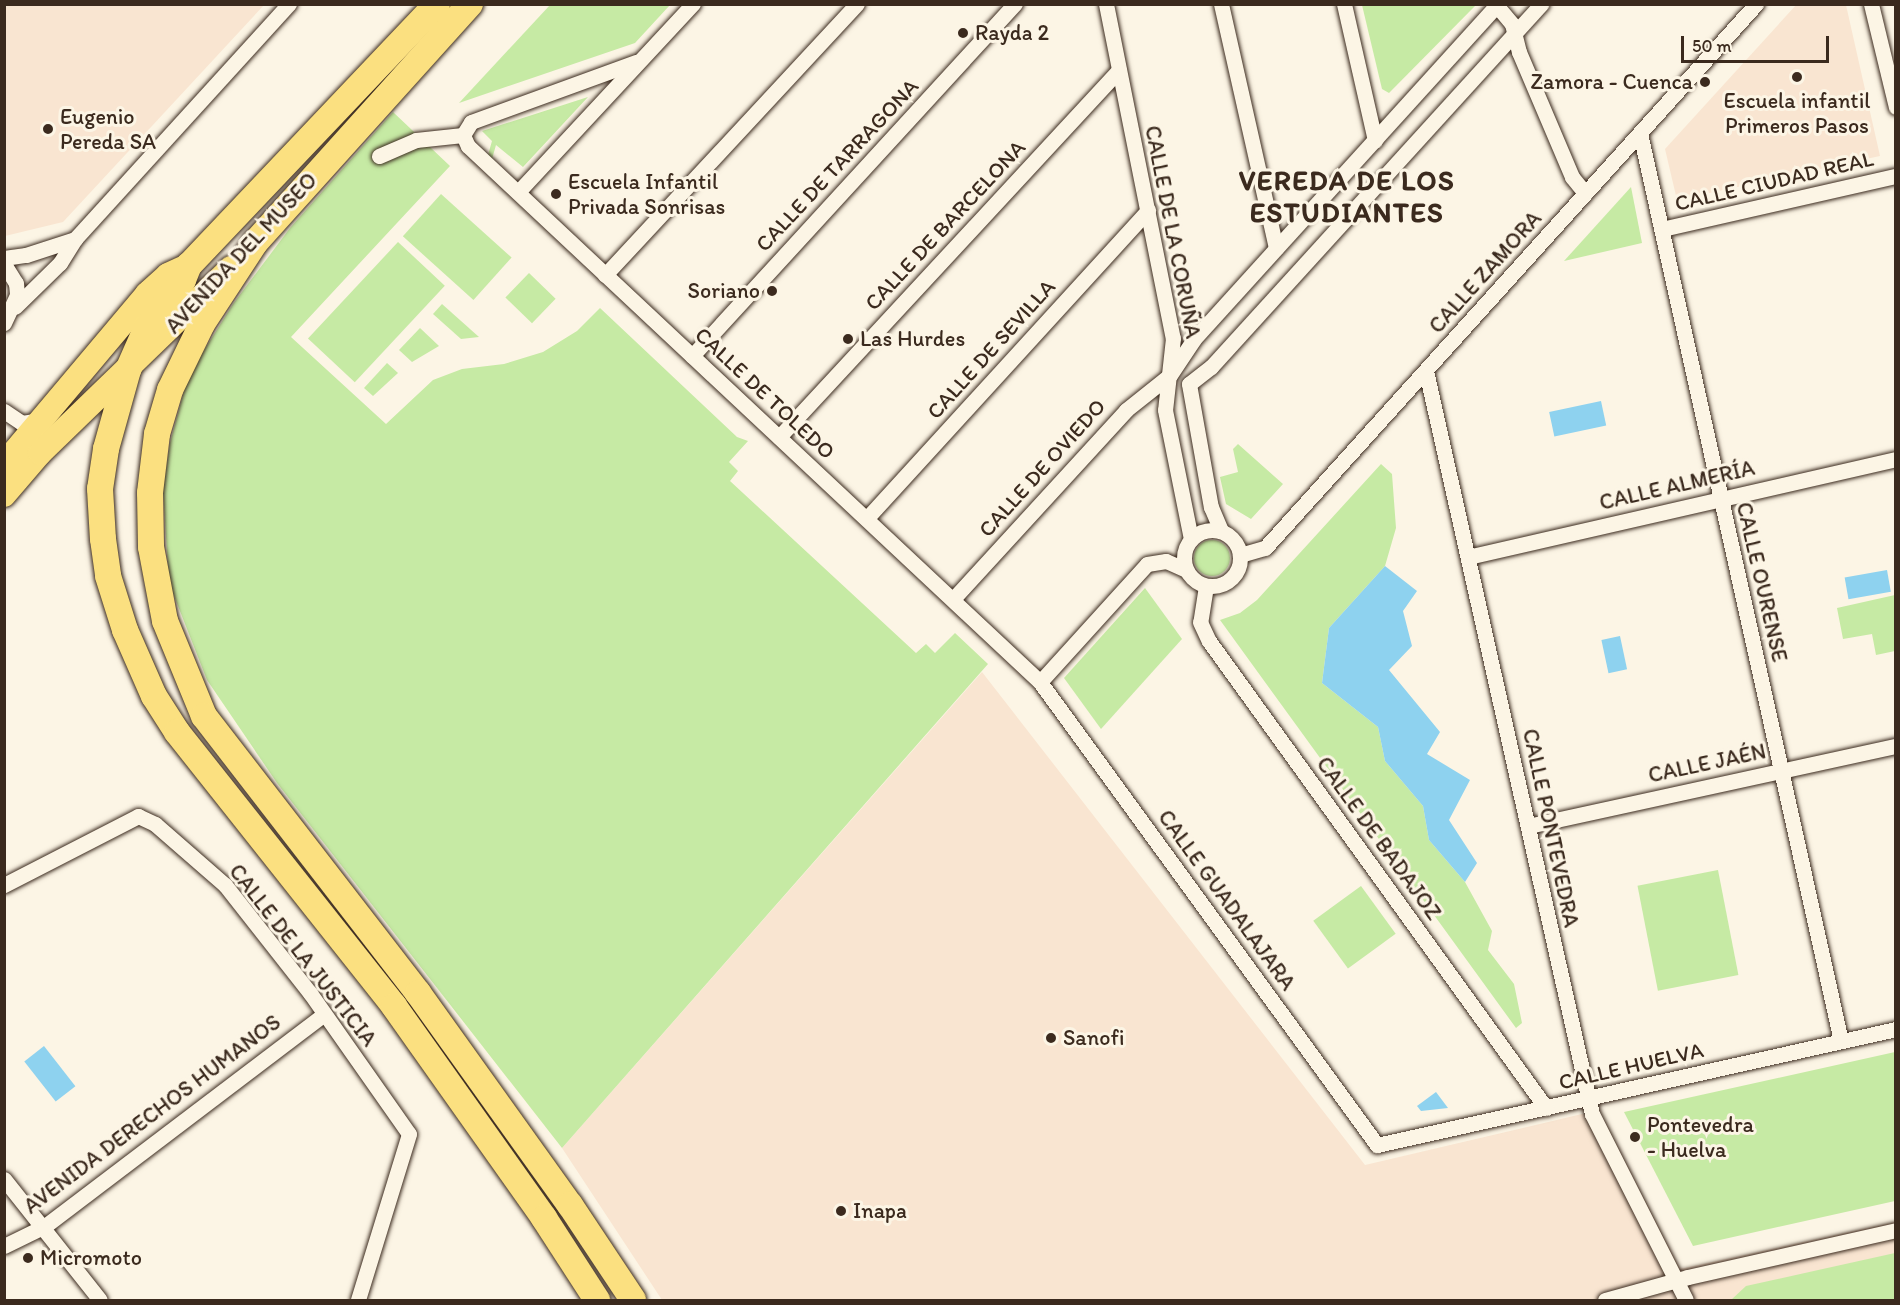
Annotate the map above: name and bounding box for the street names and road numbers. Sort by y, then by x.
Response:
street label: CALLE DE TARRAGONA [750,73,924,257]
street label: CALLE DE LA CORUÑA [1139,123,1207,341]
street label: CALLE DE BARCELONA [859,134,1031,316]
street label: CALLE CIUDAD REAL [1672,145,1876,217]
street label: AVENIDA DEL MUSEO [160,167,322,339]
street label: CALLE ZAMORA [1423,205,1547,339]
street label: CALLE DE SEVILLA [921,274,1061,424]
street label: CALLE DE TOLEDO [690,322,840,464]
street label: CALLE DE OVIEDO [973,394,1111,542]
street label: CALLE ALMERÍA [1597,454,1757,516]
street label: CALLE OURENSE [1731,500,1793,664]
street label: CALLE PONTEVEDRA [1517,726,1585,930]
street label: CALLE JAÉN [1646,738,1768,788]
street label: CALLE DE BADAJOZ [1311,751,1447,925]
street label: CALLE GUADALAJARA [1152,804,1302,996]
street label: CALLE DE LA JUSTICIA [224,860,382,1050]
street label: AVENIDA DERECHOS HUMANOS [18,1009,286,1219]
street label: CALLE HUELVA [1556,1036,1706,1096]

